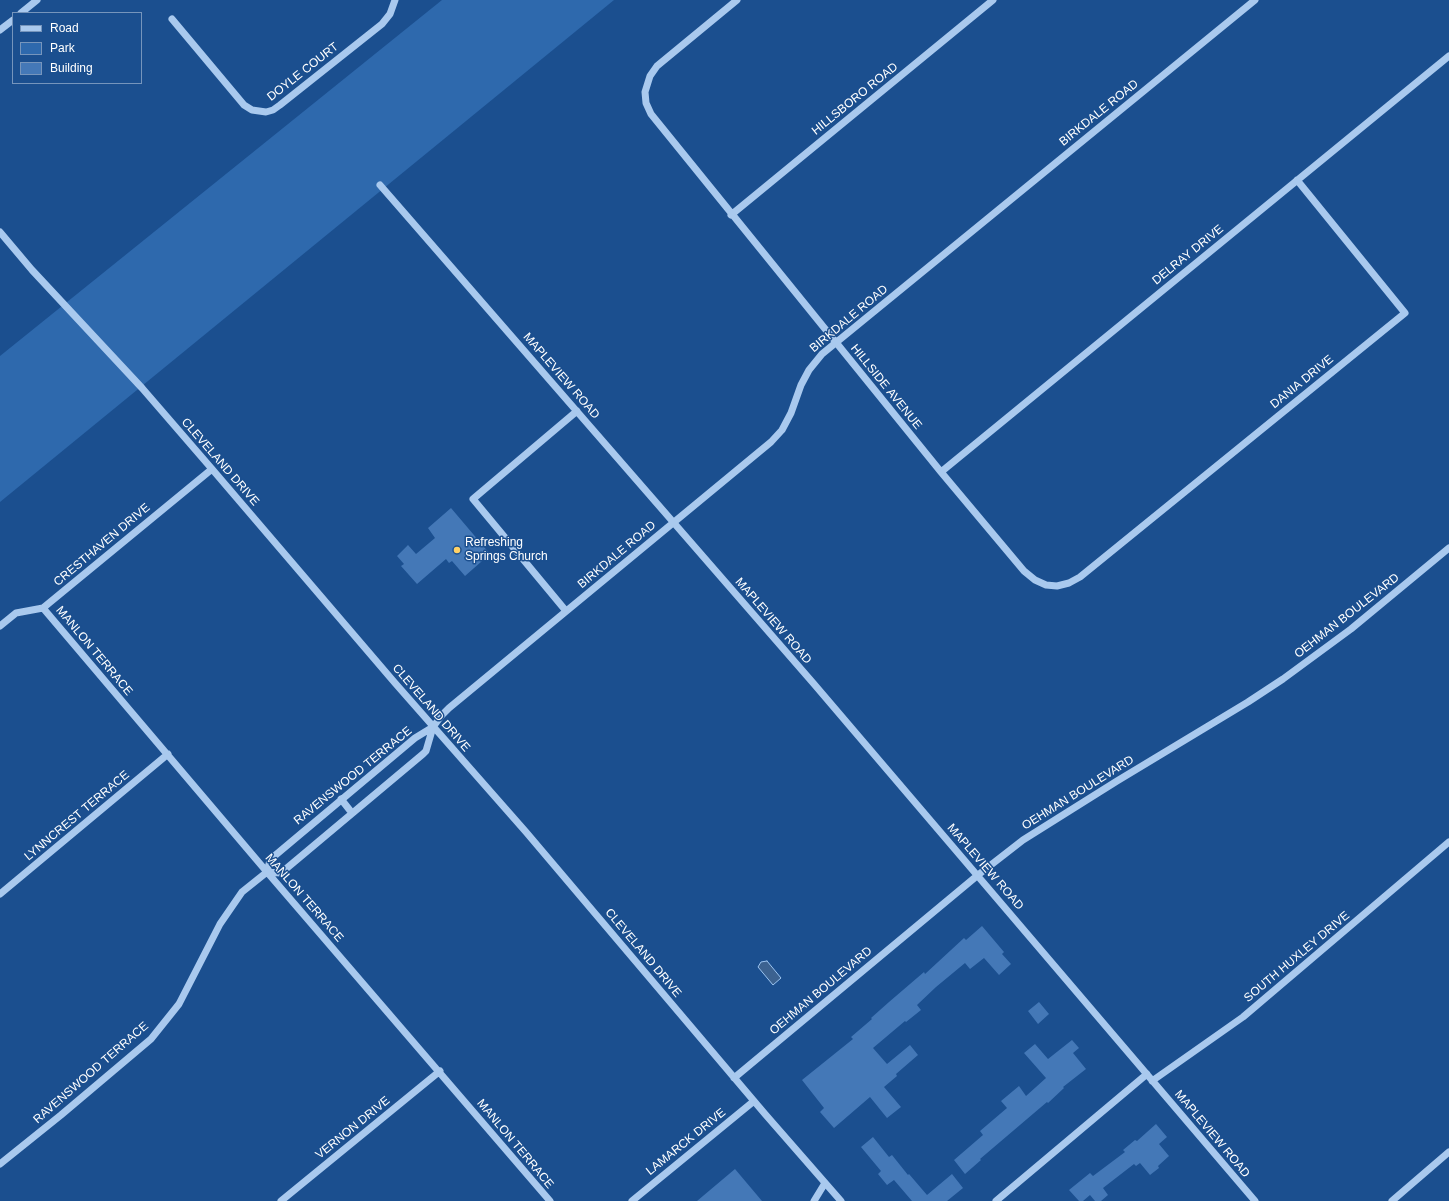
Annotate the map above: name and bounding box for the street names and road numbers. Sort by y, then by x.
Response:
street label: DOYLE COURT [265,40,341,104]
street label: HILLSBORO ROAD [809,60,901,138]
street label: BIRKDALE ROAD [1057,77,1141,149]
street label: DELRAY DRIVE [1150,222,1226,288]
street label: BIRKDALE ROAD [807,282,891,356]
street label: MAPLEVIEW ROAD [520,330,602,422]
street label: HILLSIDE AVENUE [847,342,925,432]
street label: DANIA DRIVE [1268,352,1336,412]
street label: CLEVELAND DRIVE [178,415,262,509]
street label: CRESTHAVEN DRIVE [51,501,153,589]
street label: BIRKDALE ROAD [575,518,659,592]
street label: OEHMAN BOULEVARD [1292,571,1402,661]
street label: MAPLEVIEW ROAD [732,575,814,667]
street label: MANLON TERRACE [52,603,136,699]
street label: CLEVELAND DRIVE [389,661,473,755]
street label: RAVENSWOOD TERRACE [291,724,415,828]
street label: OEHMAN BOULEVARD [1019,753,1137,833]
street label: LYNNCREST TERRACE [22,768,132,864]
street label: MAPLEVIEW ROAD [944,821,1026,913]
street label: MANLON TERRACE [262,851,346,945]
street label: CLEVELAND DRIVE [602,906,684,1000]
street label: SOUTH HUXLEY DRIVE [1241,909,1353,1005]
street label: OEHMAN BOULEVARD [767,944,875,1038]
street label: RAVENSWOOD TERRACE [31,1019,151,1127]
street label: MAPLEVIEW ROAD [1171,1087,1253,1181]
street label: VERNON DRIVE [313,1094,393,1162]
street label: MANLON TERRACE [473,1096,557,1192]
street label: LAMARCK DRIVE [643,1106,729,1178]

